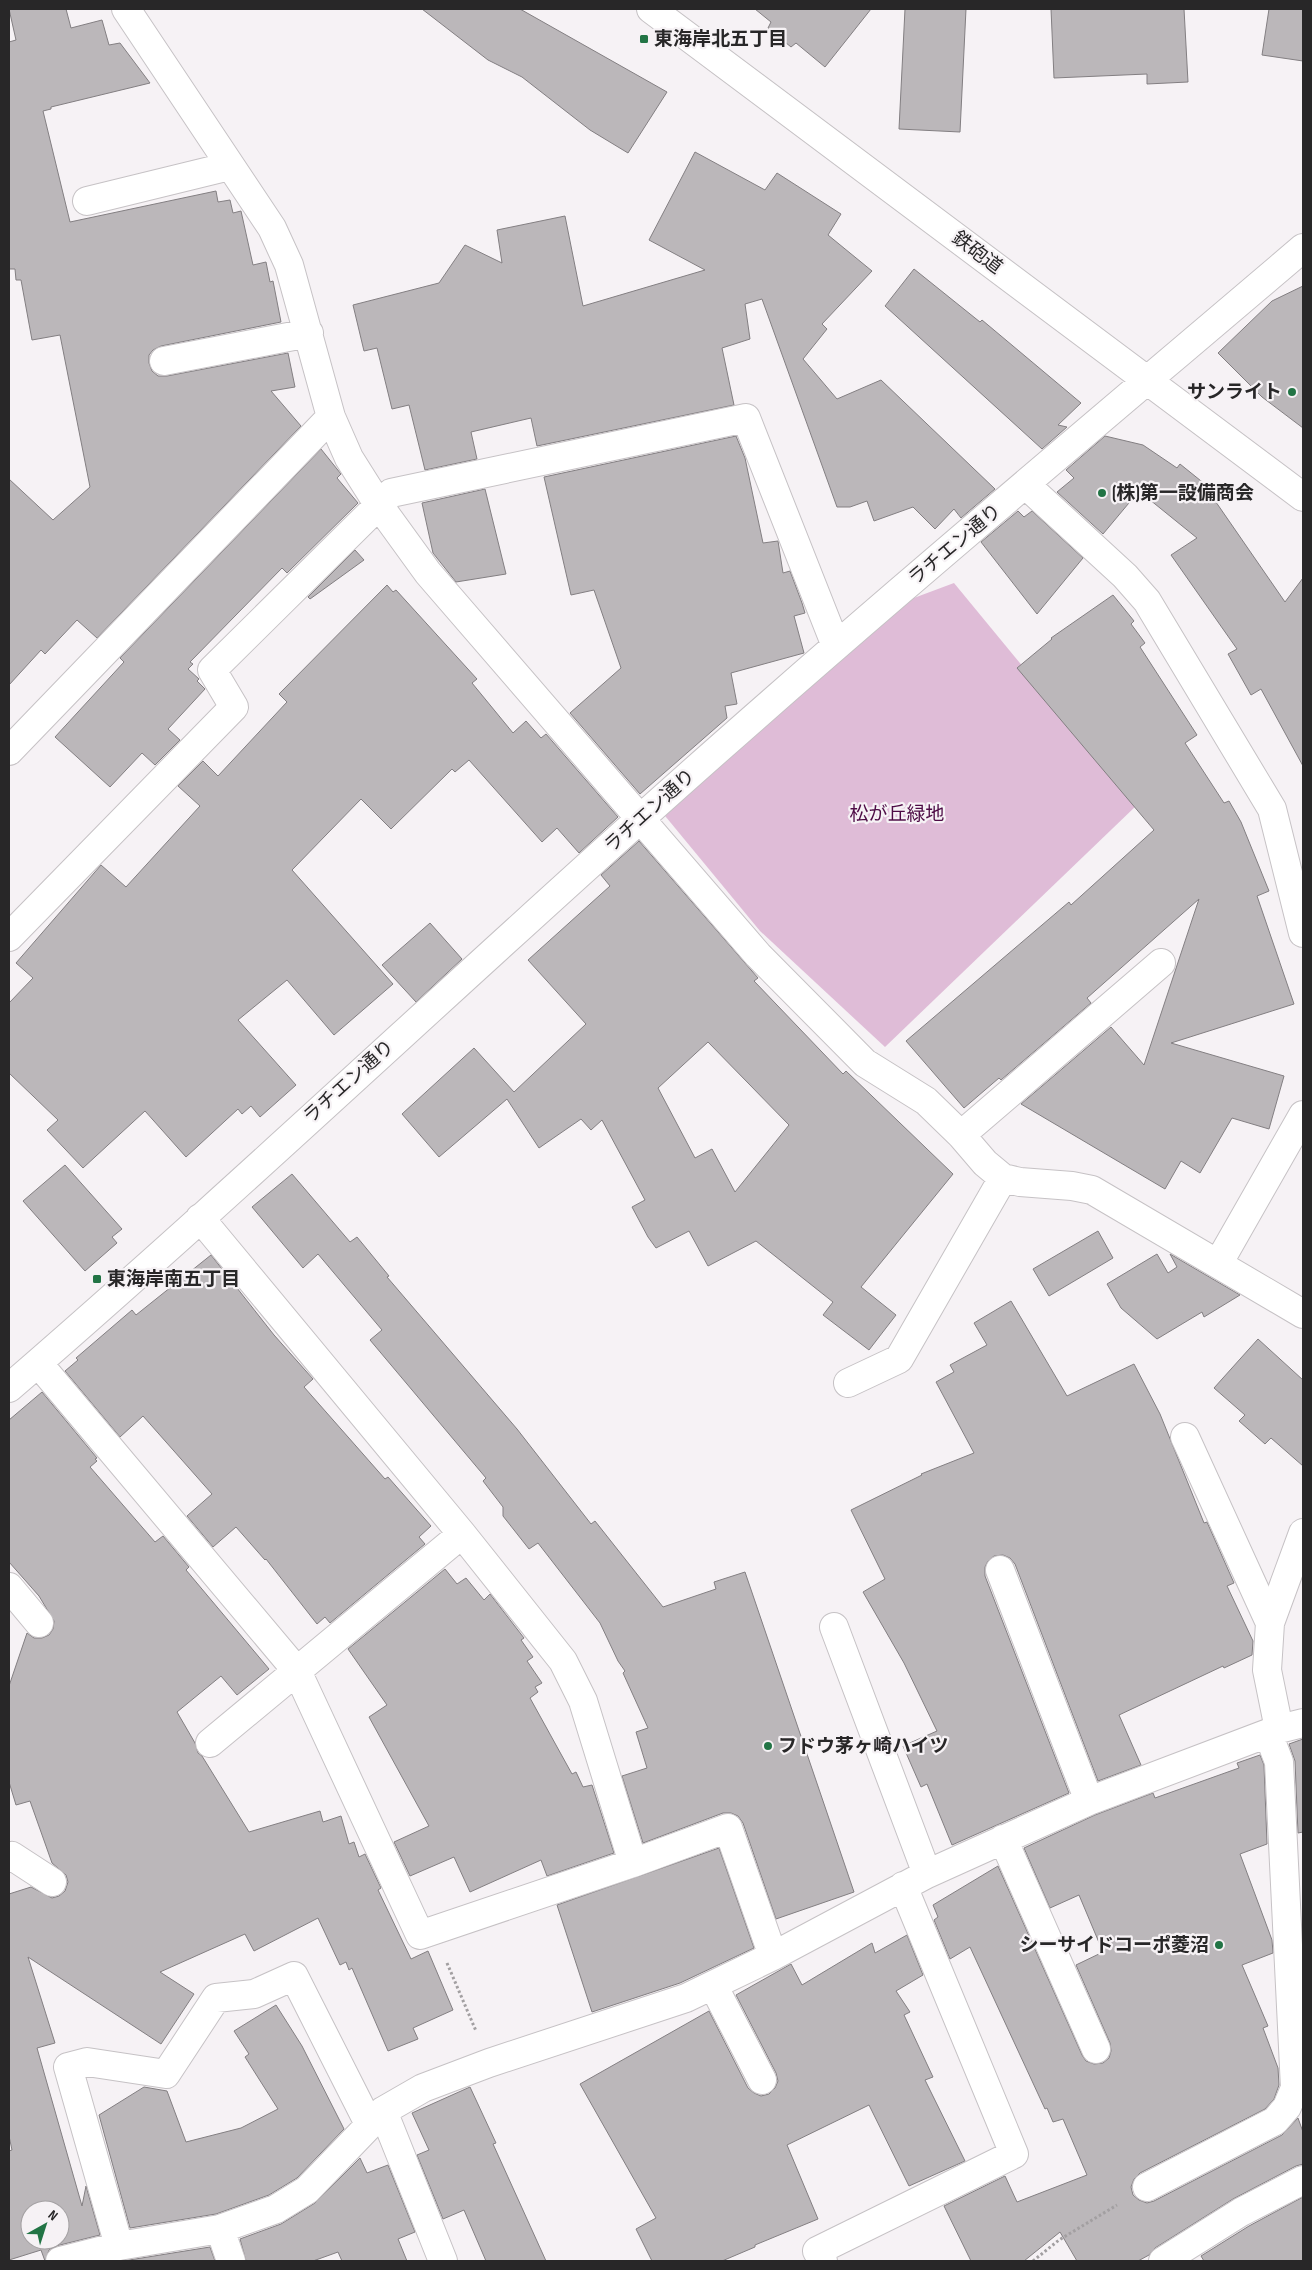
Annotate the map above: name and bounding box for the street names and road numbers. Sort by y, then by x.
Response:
street label: 鉄砲道 [947,227,1007,279]
street label: ラチエン通り [904,500,1006,590]
street label: ラチエン通り [600,764,700,858]
street label: ラチエン通り [299,1035,399,1129]

